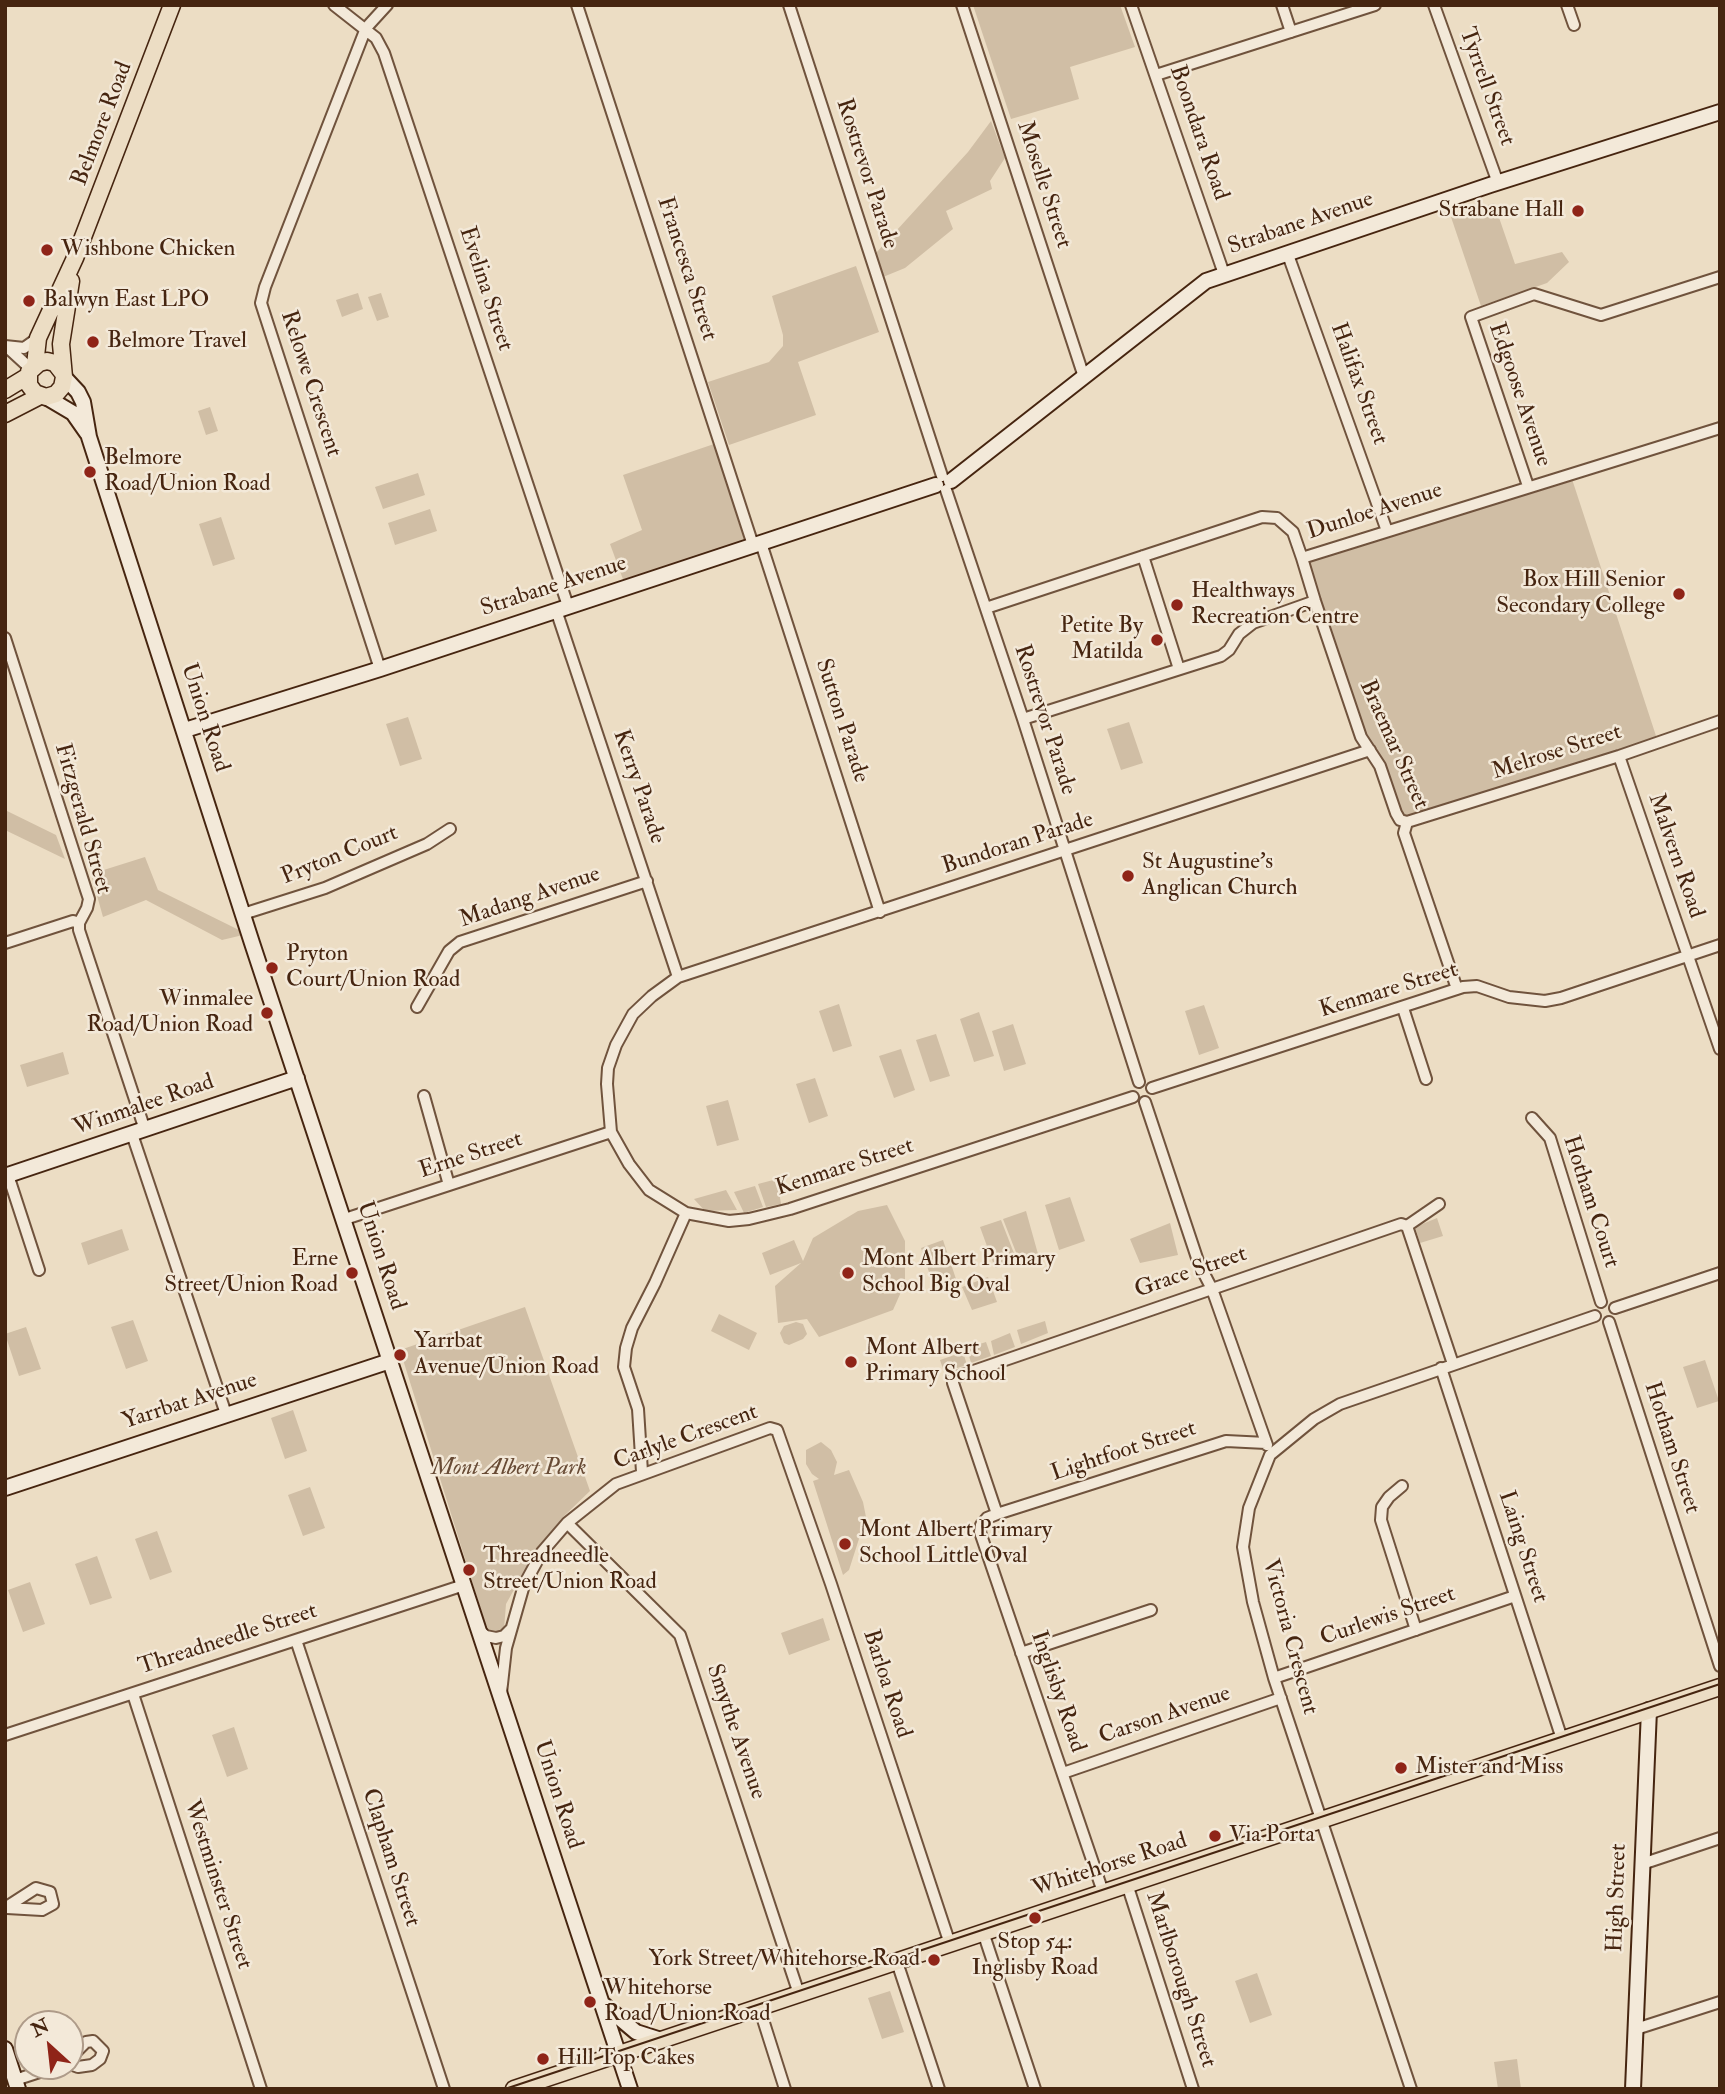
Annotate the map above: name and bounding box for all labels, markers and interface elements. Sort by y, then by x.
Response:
street label: Tyrrell Street [1452,24,1520,150]
street label: Belmore Road [67,58,139,190]
street label: Boondara Road [1162,62,1234,204]
street label: Rostrevor Parade [829,95,903,253]
street label: Moselle Street [1009,118,1077,252]
street label: Strabane Avenue [1225,186,1377,262]
street label: Francesca Street [650,194,722,344]
place label: Strabane Hall [1439,197,1564,225]
marker: Strabane Hall [1570,203,1586,219]
street label: Evelina Street [452,223,518,355]
place label: Wishbone Chicken [61,236,235,264]
marker: Wishbone Chicken [39,242,55,258]
place label: Balwyn East LPO [43,287,209,315]
marker: Balwyn East LPO [21,293,37,309]
street label: Relowe Crescent [273,308,347,460]
street label: Halifax Street [1323,319,1393,449]
street label: Edgoose Avenue [1481,319,1557,471]
place label: Belmore Travel [107,328,247,356]
marker: Belmore Travel [85,334,101,350]
place label: Belmore Road/Union Road [104,445,270,499]
marker: Belmore Road/Union Road [82,464,98,480]
street label: Dunloe Avenue [1304,477,1446,547]
street label: Strabane Avenue [477,550,631,624]
place label: Box Hill Senior Secondary College [1496,567,1665,621]
place label: Healthways Recreation Centre [1191,578,1359,632]
marker: Box Hill Senior Secondary College [1671,586,1687,602]
marker: Healthways Recreation Centre [1169,597,1185,613]
place label: Petite By Matilda [1060,613,1143,667]
marker: Petite By Matilda [1149,632,1165,648]
street label: Rostrevor Parade [1007,641,1081,799]
street label: Sutton Parade [808,656,874,786]
street label: Union Road [174,660,234,776]
street label: Braemar Street [1352,676,1434,814]
street label: Melrose Street [1489,719,1625,787]
street label: Kerry Parade [606,726,670,848]
street label: Fitzgerald Street [47,741,117,897]
street label: Malvern Road [1641,790,1709,922]
street label: Bundoran Parade [939,807,1097,881]
street label: Pryton Court [278,820,402,892]
place label: St Augustine's Anglican Church [1142,849,1298,903]
street label: Madang Avenue [456,861,604,935]
marker: St Augustine's Anglican Church [1120,868,1136,884]
place label: Pryton Court/Union Road [286,941,460,995]
street label: Kenmare Street [1317,957,1461,1025]
marker: Pryton Court/Union Road [264,960,280,976]
place label: Winmalee Road/Union Road [87,986,253,1040]
marker: Winmalee Road/Union Road [259,1005,275,1021]
street label: Winmalee Road [70,1069,218,1143]
street label: Erne Street [416,1126,526,1186]
street label: Kenmare Street [773,1133,917,1203]
street label: Hotham Court [1556,1133,1624,1271]
street label: Union Road [350,1198,410,1314]
street label: Grace Street [1131,1241,1251,1305]
place label: Erne Street/Union Road [164,1246,338,1300]
place label: Mont Albert Primary School Big Oval [862,1246,1055,1300]
marker: Erne Street/Union Road [344,1265,360,1281]
marker: Mont Albert Primary School Big Oval [840,1265,856,1281]
place label: Yarrbat Avenue/Union Road [414,1328,599,1382]
place label: Mont Albert Primary School [865,1335,1006,1389]
marker: Yarrbat Avenue/Union Road [392,1347,408,1363]
marker: Mont Albert Primary School [843,1354,859,1370]
street label: Yarrbat Avenue [119,1367,261,1437]
street label: Hotham Street [1637,1379,1705,1517]
street label: Carlyle Crescent [610,1399,762,1477]
street label: Lightfoot Street [1048,1416,1200,1488]
park label: Mont Albert Park [431,1455,587,1483]
street label: Laing Street [1491,1488,1553,1606]
place label: Mont Albert Primary School Little Oval [859,1517,1052,1571]
marker: Mont Albert Primary School Little Oval [837,1536,853,1552]
place label: Threadneedle Street/Union Road [483,1543,657,1597]
street label: Victoria Crescent [1255,1556,1323,1718]
marker: Threadneedle Street/Union Road [461,1562,477,1578]
street label: Curlewis Street [1317,1581,1459,1653]
street label: Threadneedle Street [135,1598,321,1682]
street label: Barloa Road [856,1626,916,1742]
street label: Inglisby Road [1023,1628,1091,1756]
street label: Smythe Avenue [699,1661,771,1803]
street label: Carson Avenue [1096,1681,1234,1751]
street label: Union Road [527,1737,587,1853]
place label: Mister and Miss [1415,1754,1563,1782]
marker: Mister and Miss [1393,1760,1409,1776]
street label: Clapham Street [355,1786,425,1930]
street label: Westminster Street [177,1797,257,1973]
place label: Via Porta [1229,1822,1315,1850]
street label: Whitehorse Road [1029,1828,1191,1904]
marker: Via Porta [1207,1828,1223,1844]
street label: High Street [1602,1843,1634,1953]
street label: Marlborough Street [1139,1889,1221,2071]
marker: Stop 54: Inglisby Road [1027,1910,1043,1926]
place label: Stop 54: Inglisby Road [972,1929,1098,1983]
place label: York Street/Whitehorse Road [649,1946,920,1974]
marker: York Street/Whitehorse Road [926,1952,942,1968]
place label: Whitehorse Road/Union Road [604,1975,770,2029]
marker: Whitehorse Road/Union Road [582,1994,598,2010]
north arrow [14,2010,84,2080]
text: N [27,2014,53,2043]
place label: Hill Top Cakes [557,2045,695,2073]
marker: Hill Top Cakes [535,2051,551,2067]

